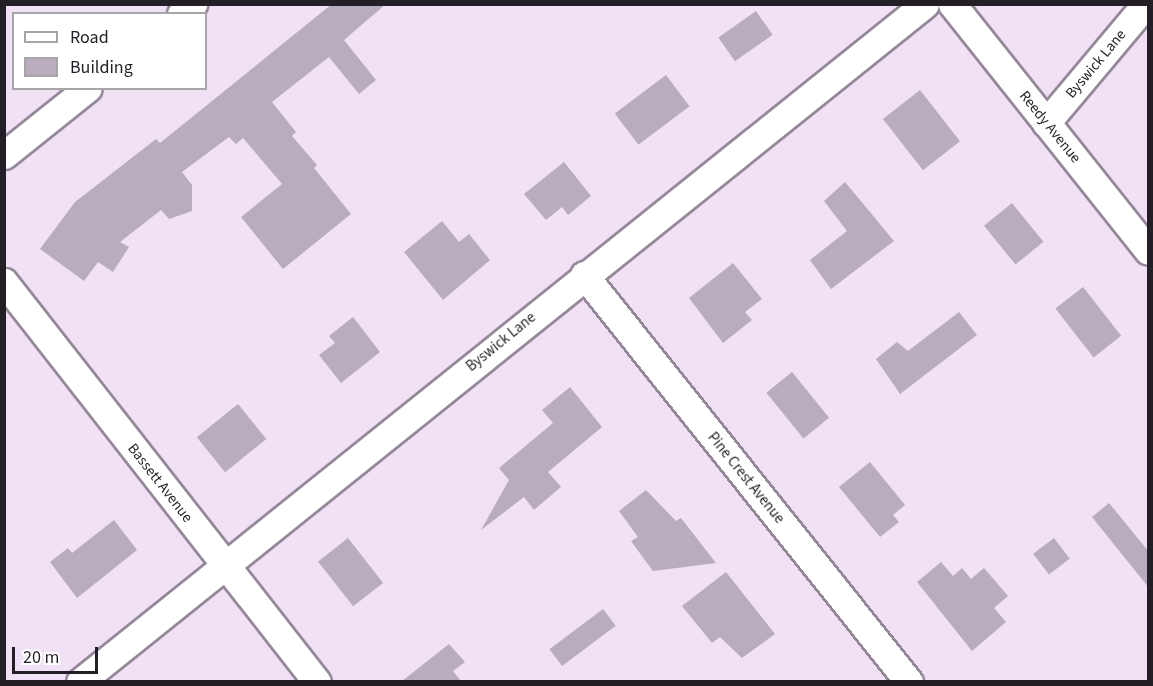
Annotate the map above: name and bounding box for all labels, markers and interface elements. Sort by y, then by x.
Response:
legend [12,12,207,90]
text: Road [70,25,109,50]
street label: Byswick Lane [1062,26,1130,102]
text: Building [70,55,133,80]
street label: Reedy Avenue [1015,87,1085,167]
street label: Byswick Lane [463,309,539,375]
street label: Pine Crest Avenue [704,429,788,527]
street label: Bassett Avenue [124,440,196,526]
scale bar [15,635,100,673]
text: 20 m [23,645,59,670]

